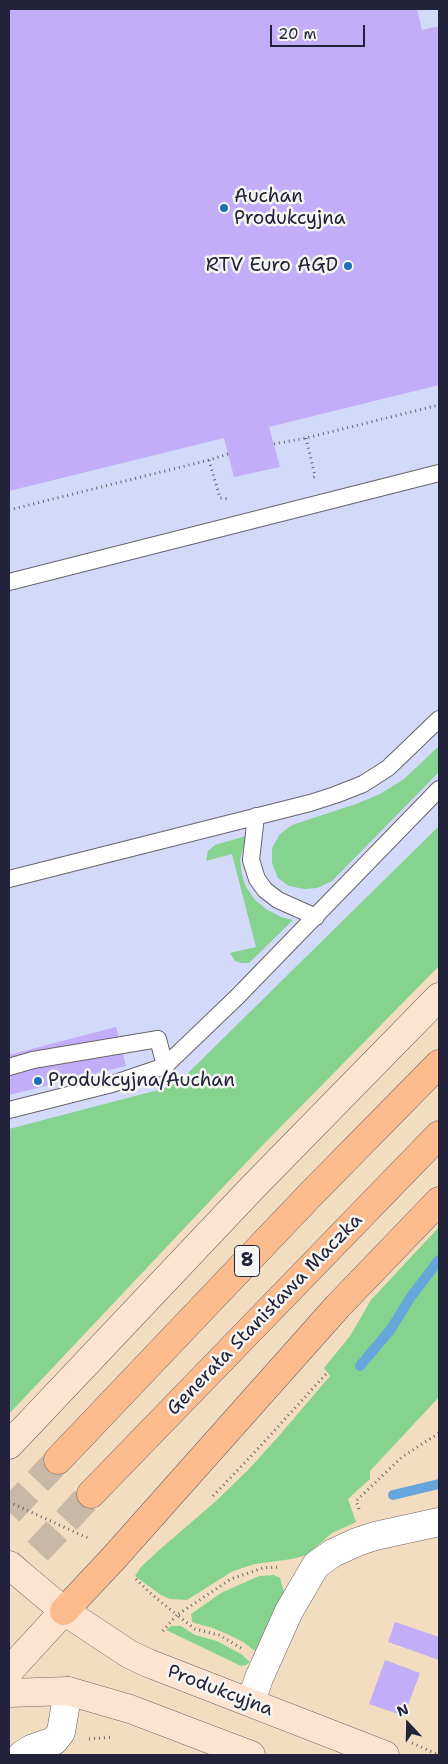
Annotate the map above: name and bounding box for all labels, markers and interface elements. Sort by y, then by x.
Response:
scale bar [273,15,368,47]
text: 20 m [278,24,317,44]
place label: Auchan Produkcyjna [234,186,346,230]
marker: Auchan Produkcyjna [218,202,230,214]
place label: RTV Euro AGD [206,255,338,277]
marker: RTV Euro AGD [342,260,354,272]
place label: Produkcyjna/Auchan [48,1070,235,1092]
marker: Produkcyjna/Auchan [32,1075,44,1087]
street label: Generała Stanisława Maczka [162,1209,368,1421]
road number: 8 [234,1246,260,1276]
street label: Produkcyjna [164,1660,276,1722]
north arrow [383,1699,433,1749]
text: N [394,1700,411,1720]

